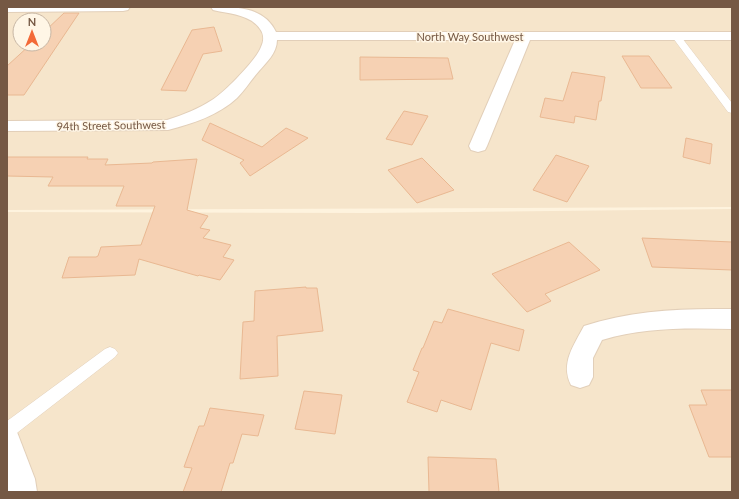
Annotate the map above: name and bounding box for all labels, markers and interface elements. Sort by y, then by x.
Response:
north arrow [12,12,52,52]
text: N [28,15,36,28]
street label: North Way Southwest [417,30,524,43]
street label: 94th Street Southwest [56,118,166,132]

